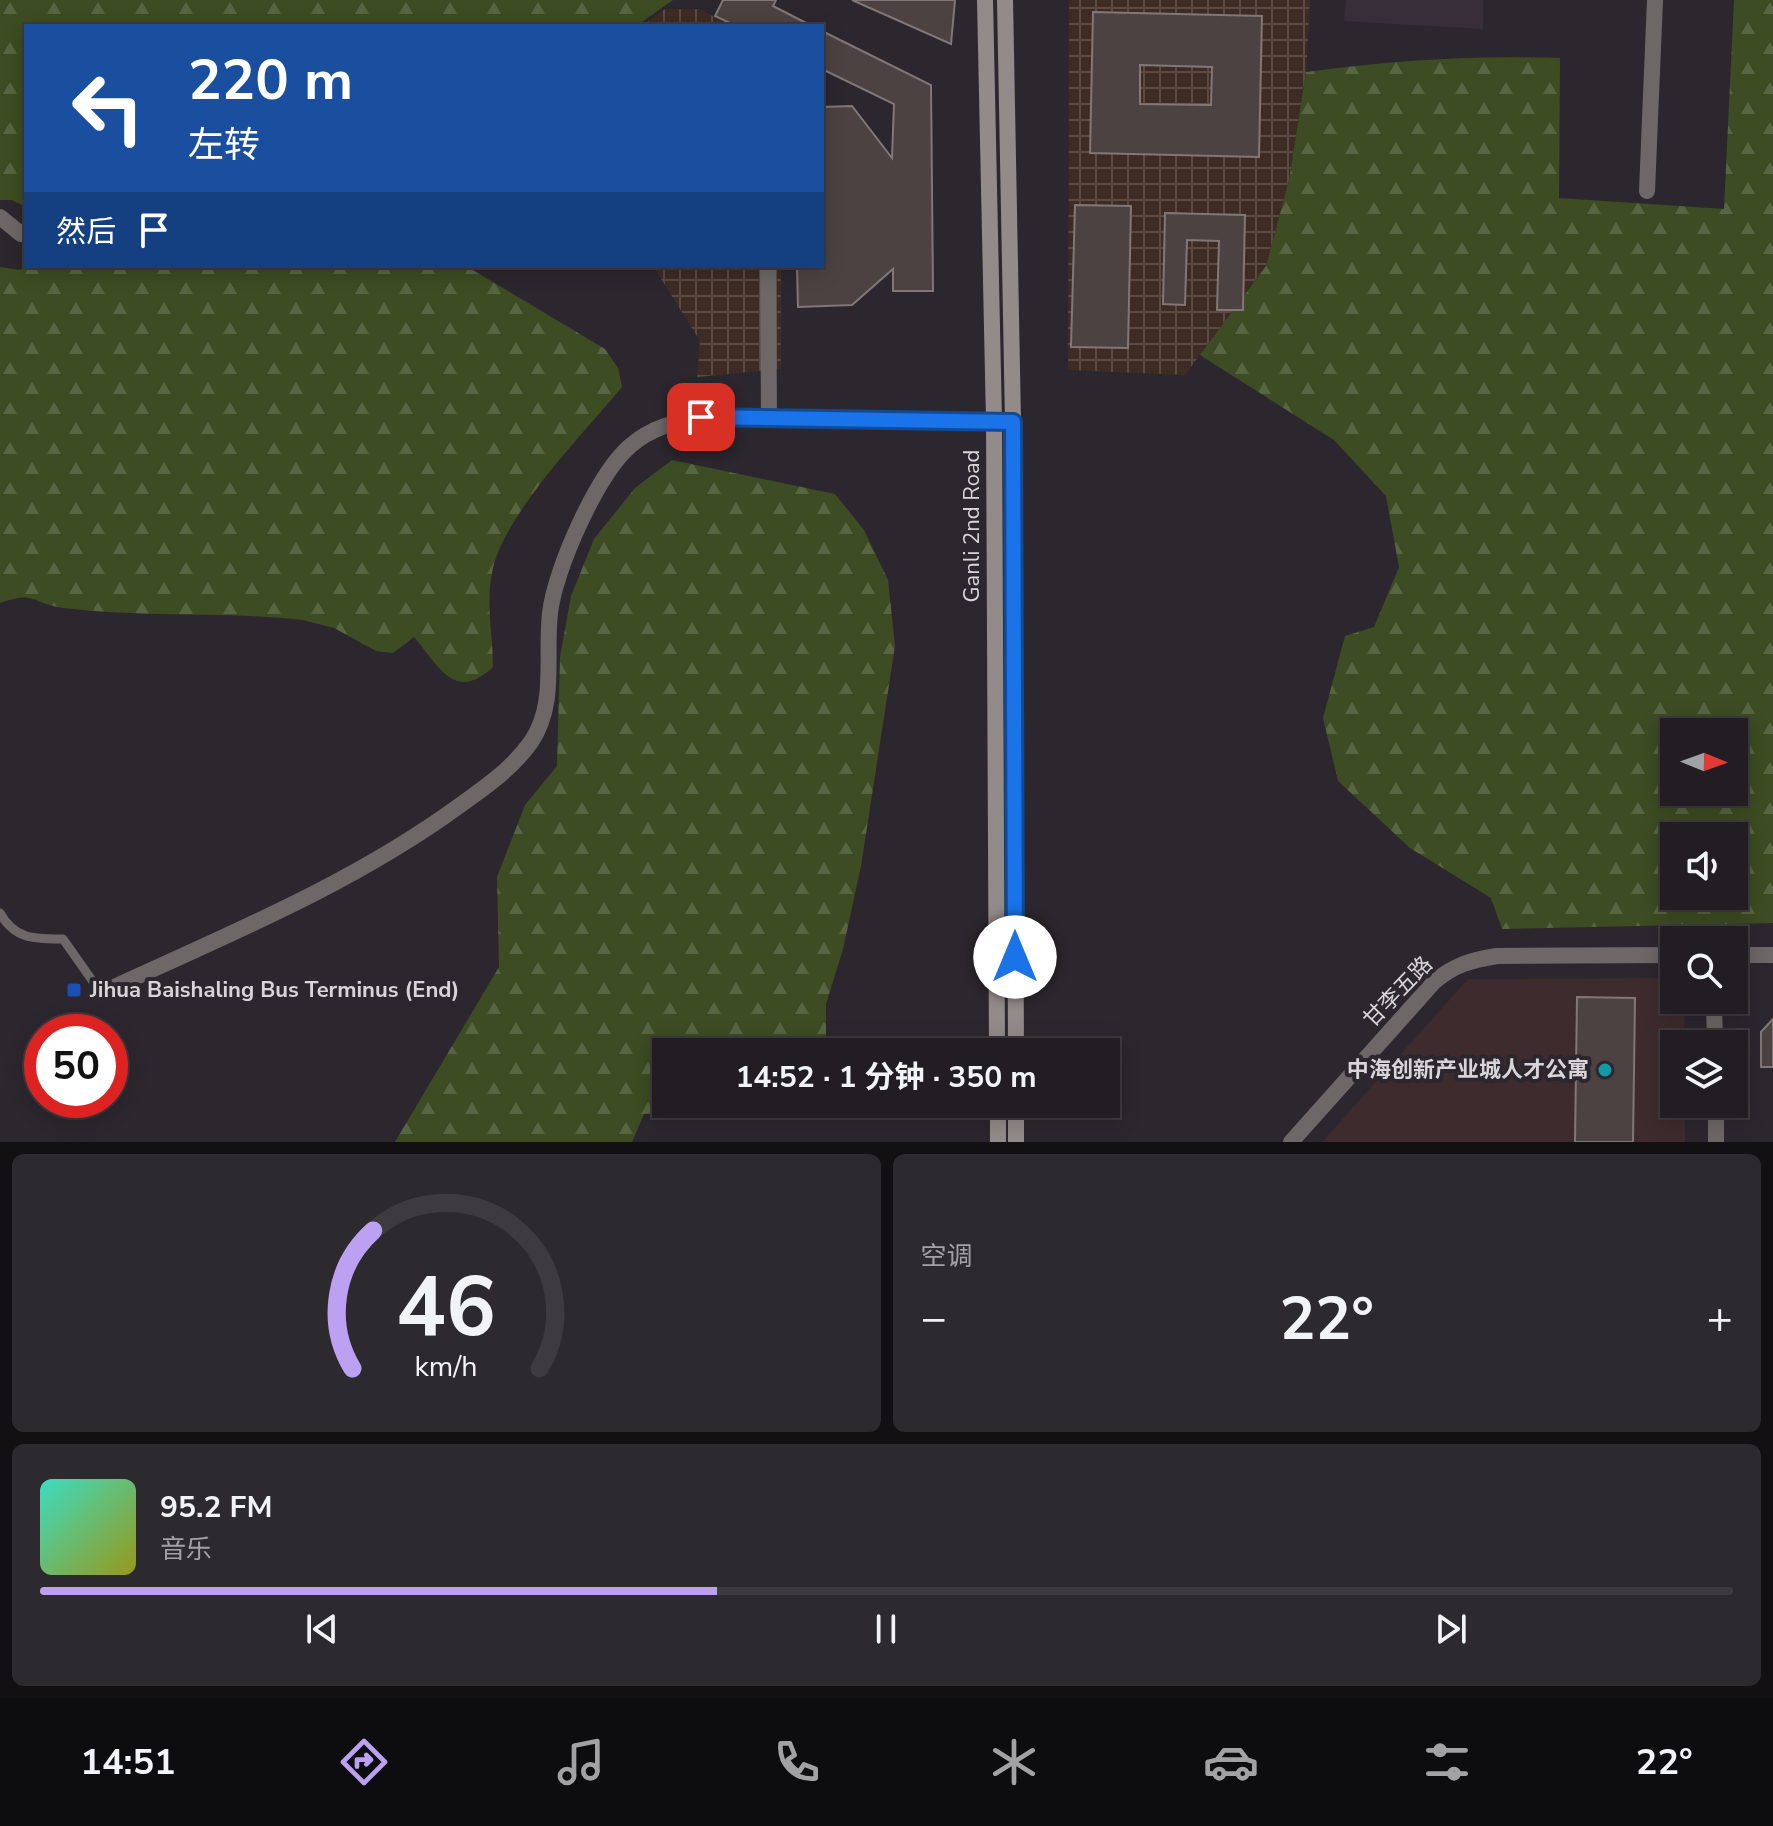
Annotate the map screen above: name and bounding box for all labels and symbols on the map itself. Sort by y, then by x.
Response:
pin [667,383,735,451]
street label: Ganli 2nd Road [957,450,987,602]
north arrow [1660,718,1748,806]
position arrow [973,915,1057,999]
street label: 甘李五路 [1357,950,1439,1034]
place label: Jihua Baishaling Bus Terminus (End) [89,975,459,1005]
marker: Jihua Baishaling Bus Terminus (End) [65,981,83,999]
speed limit sign: 50 [24,1014,128,1118]
place label: 中海创新产业城人才公寓 [1347,1055,1589,1085]
marker: 中海创新产业城人才公寓 [1596,1061,1614,1079]

